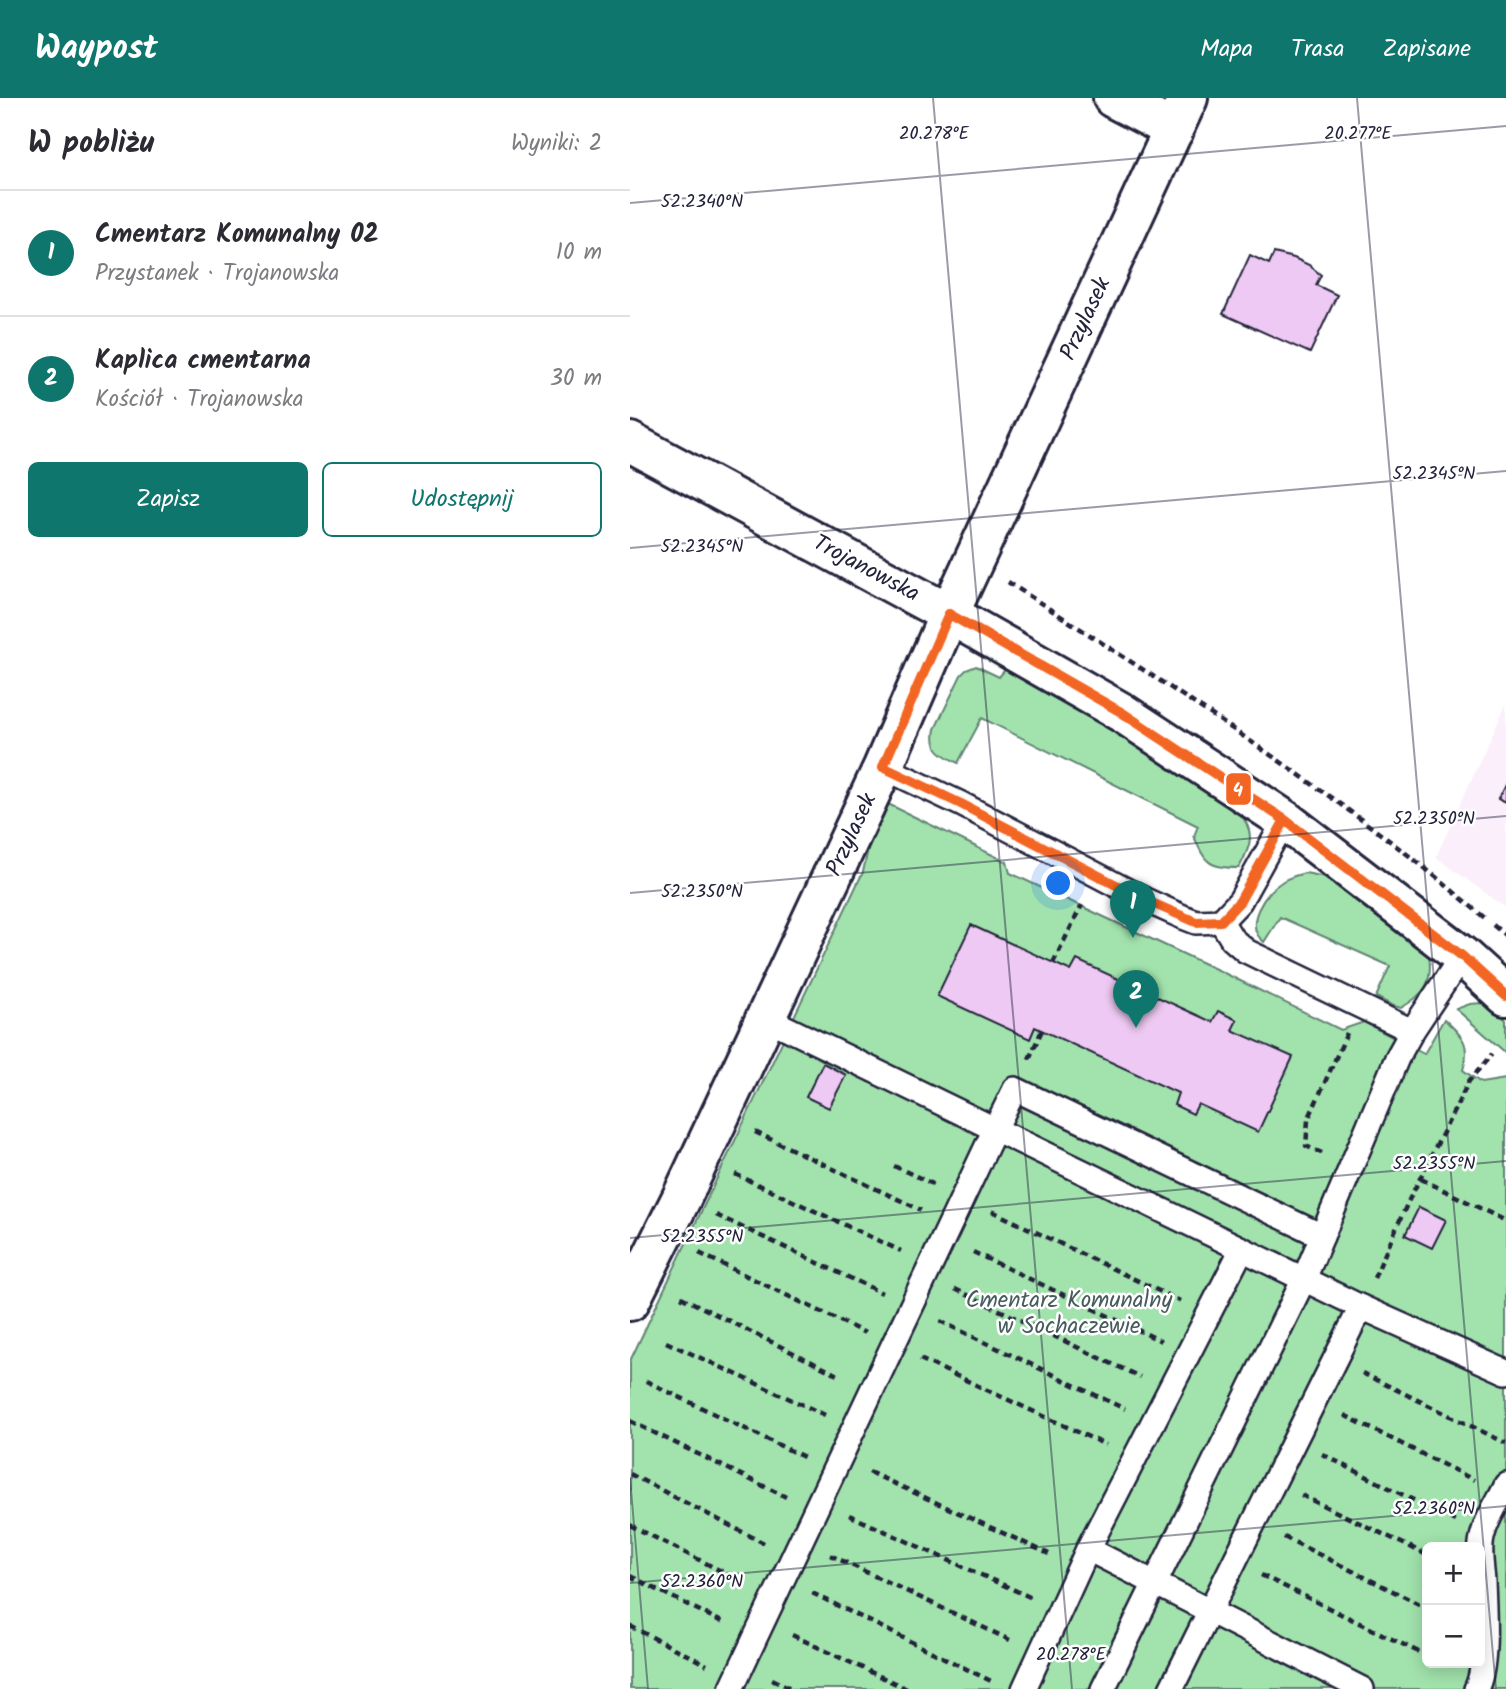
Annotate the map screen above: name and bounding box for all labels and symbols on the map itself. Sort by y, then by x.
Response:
text: 20.278°E [899,120,969,149]
text: 20.277°E [1324,120,1392,149]
text: 52.2340°N [661,188,743,217]
street label: Przylasek [1051,271,1121,367]
text: 52.2345°N [1393,460,1476,489]
street label: Trojanowska [806,526,926,612]
text: 52.2345°N [661,533,744,562]
line badge: 4 [1225,772,1252,806]
text: 4 [1233,776,1244,806]
street label: Przylasek [817,787,887,883]
text: 52.2350°N [1393,805,1475,834]
your location [1041,866,1075,900]
text: 52.2350°N [661,878,743,907]
pin: 1 [1110,880,1156,938]
pin: 2 [1113,970,1159,1028]
text: 52.2355°N [1393,1150,1475,1179]
text: 52.2355°N [661,1223,743,1252]
park label: Cmentarz Komunalny w Sochaczewie [966,1283,1172,1345]
text: 52.2360°N [1393,1495,1475,1524]
text: 52.2360°N [661,1568,743,1597]
text: 20.278°E [1036,1641,1106,1670]

